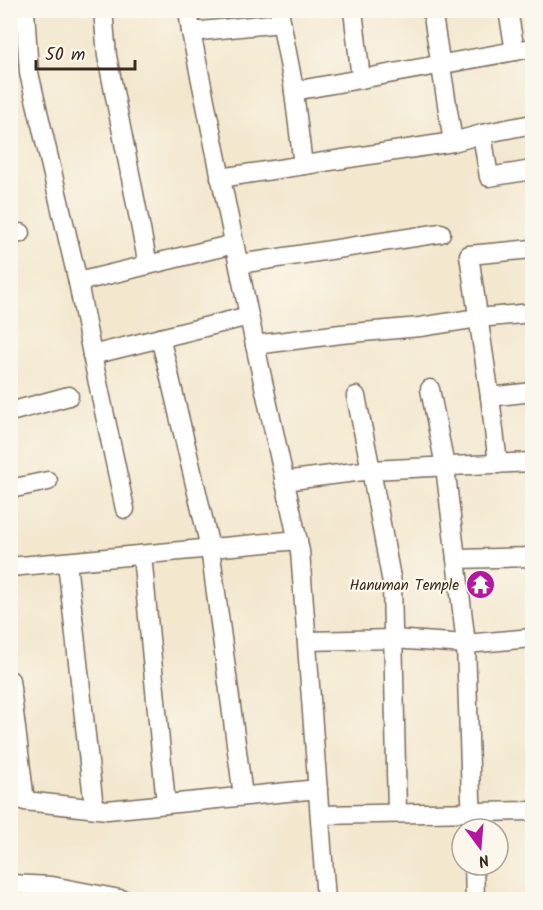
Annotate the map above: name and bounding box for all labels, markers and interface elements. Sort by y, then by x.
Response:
scale bar [36,33,135,71]
text: 50 m [45,41,85,70]
temple icon: Hanuman Temple [464,569,496,601]
place label: Hanuman Temple [349,574,459,598]
north arrow [450,817,510,877]
text: N [475,847,492,873]

